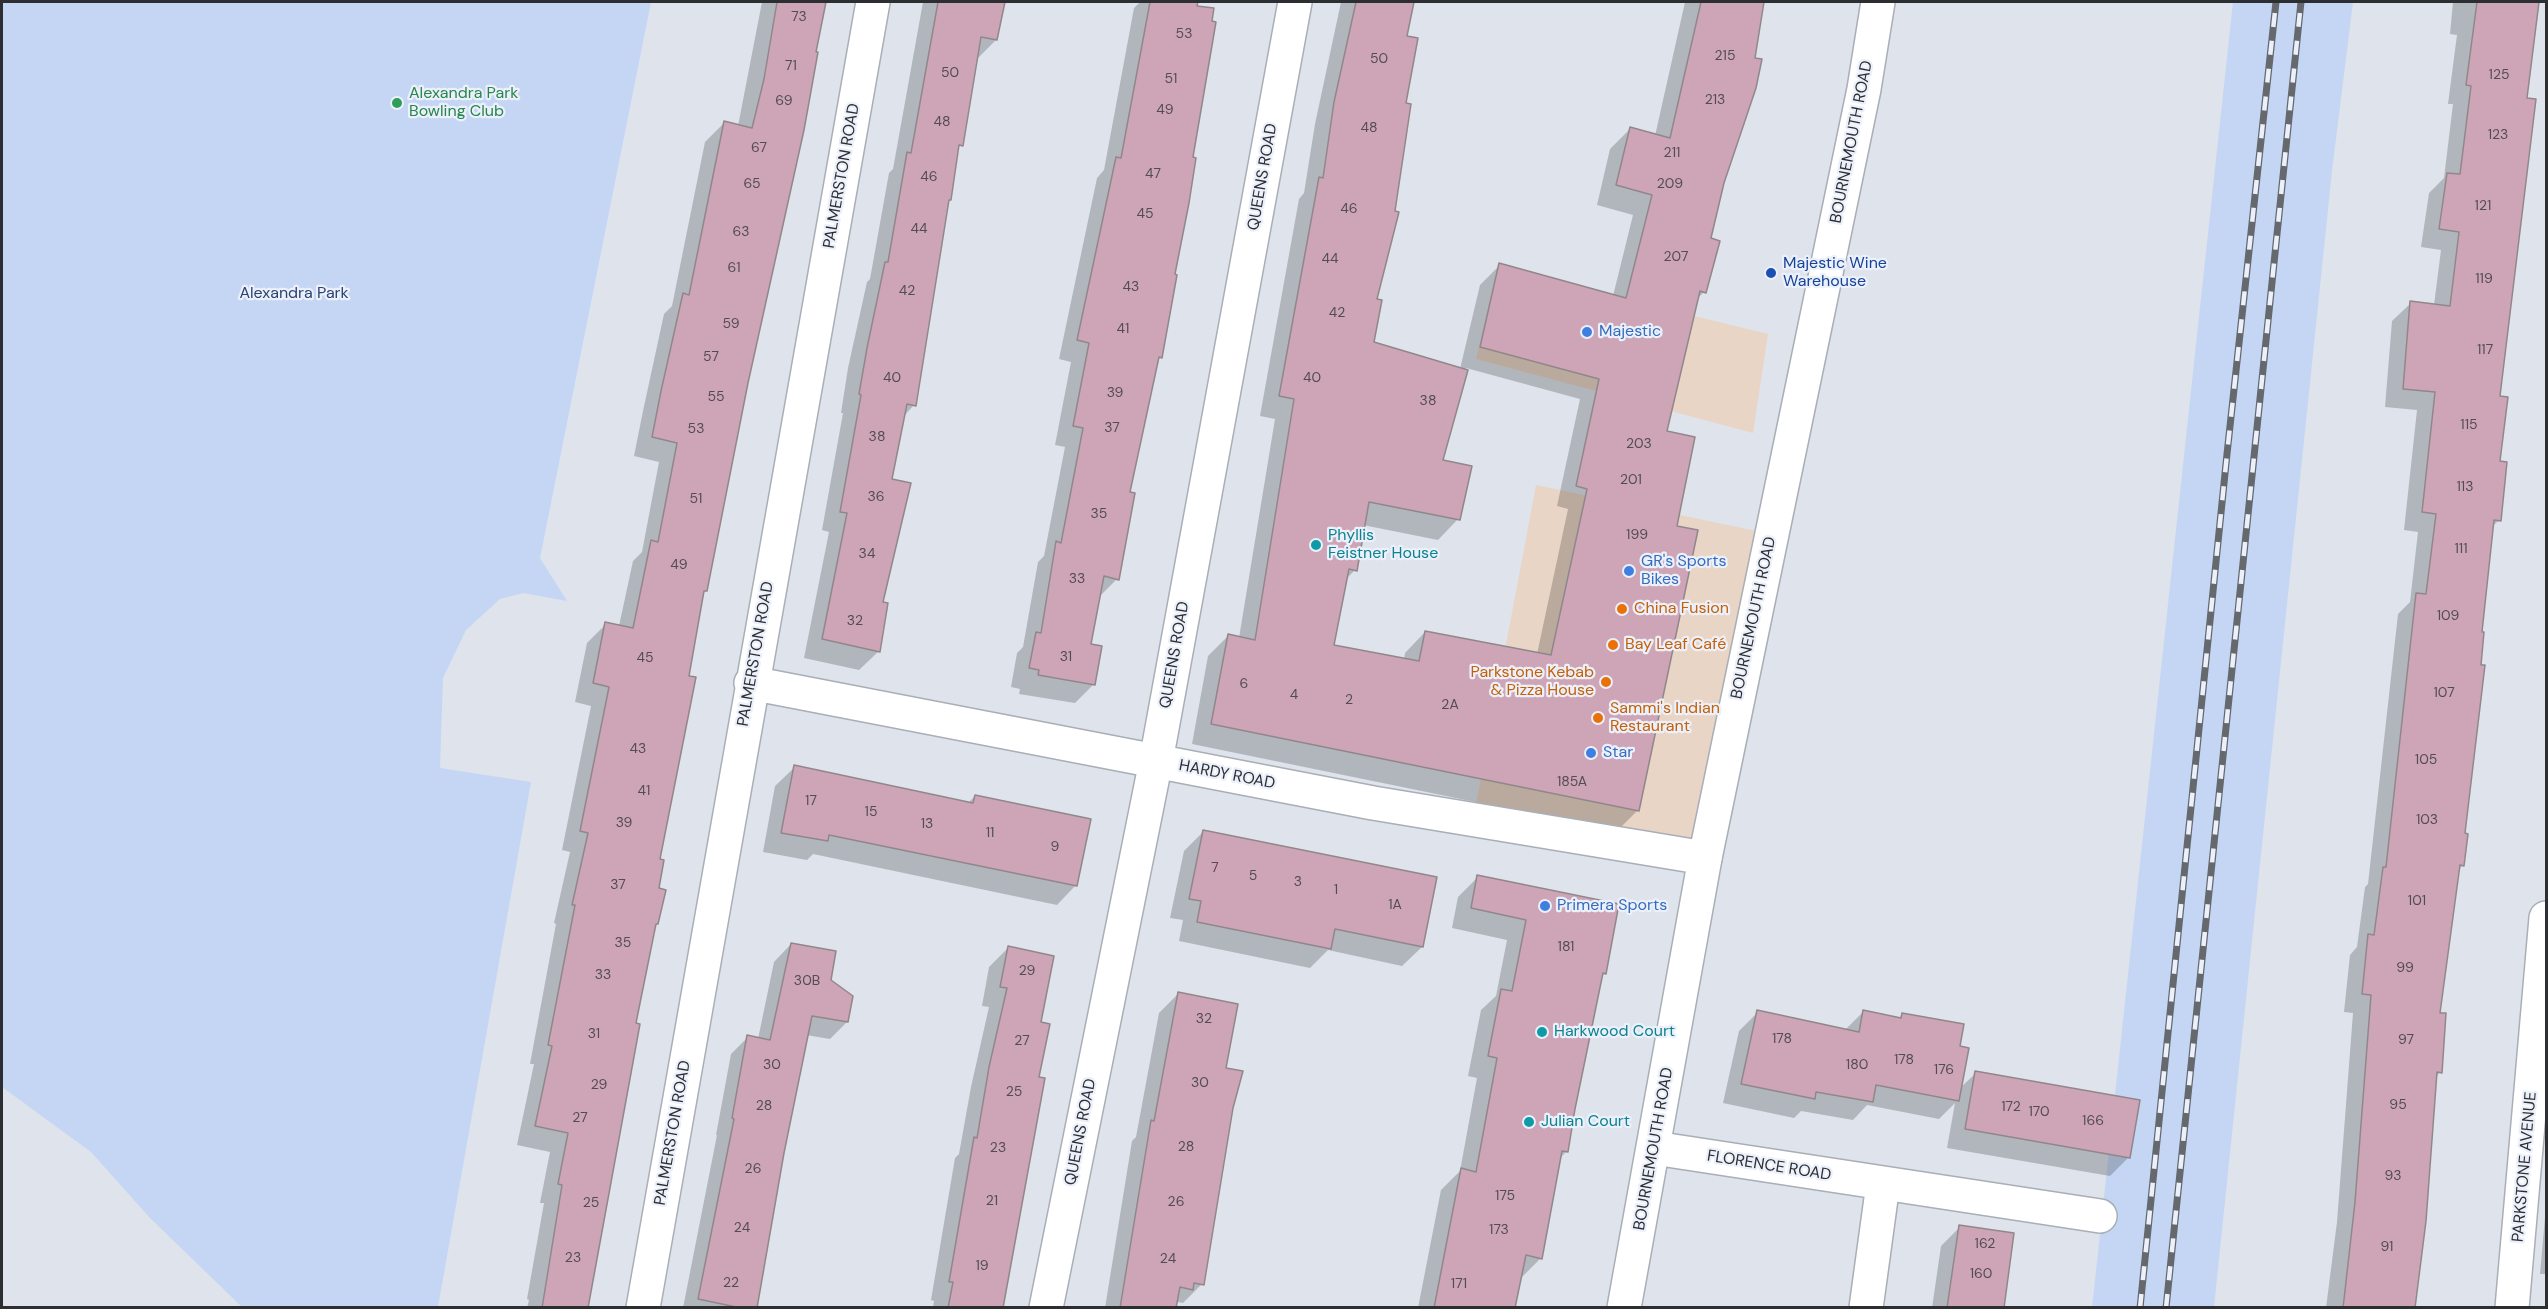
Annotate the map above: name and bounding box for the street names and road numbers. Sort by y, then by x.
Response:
street label: BOURNEMOUTH ROAD [1827,59,1877,225]
street label: PALMERSTON ROAD [820,102,864,250]
street label: QUEENS ROAD [1244,122,1282,232]
street label: BOURNEMOUTH ROAD [1727,535,1781,701]
street label: PALMERSTON ROAD [734,580,778,728]
street label: QUEENS ROAD [1156,600,1194,710]
street label: HARDY ROAD [1177,756,1277,794]
street label: PALMERSTON ROAD [651,1059,695,1207]
street label: BOURNEMOUTH ROAD [1630,1066,1678,1232]
street label: QUEENS ROAD [1061,1077,1101,1187]
street label: PARKSTONE AVENUE [2509,1091,2541,1243]
street label: FLORENCE ROAD [1706,1147,1832,1185]

